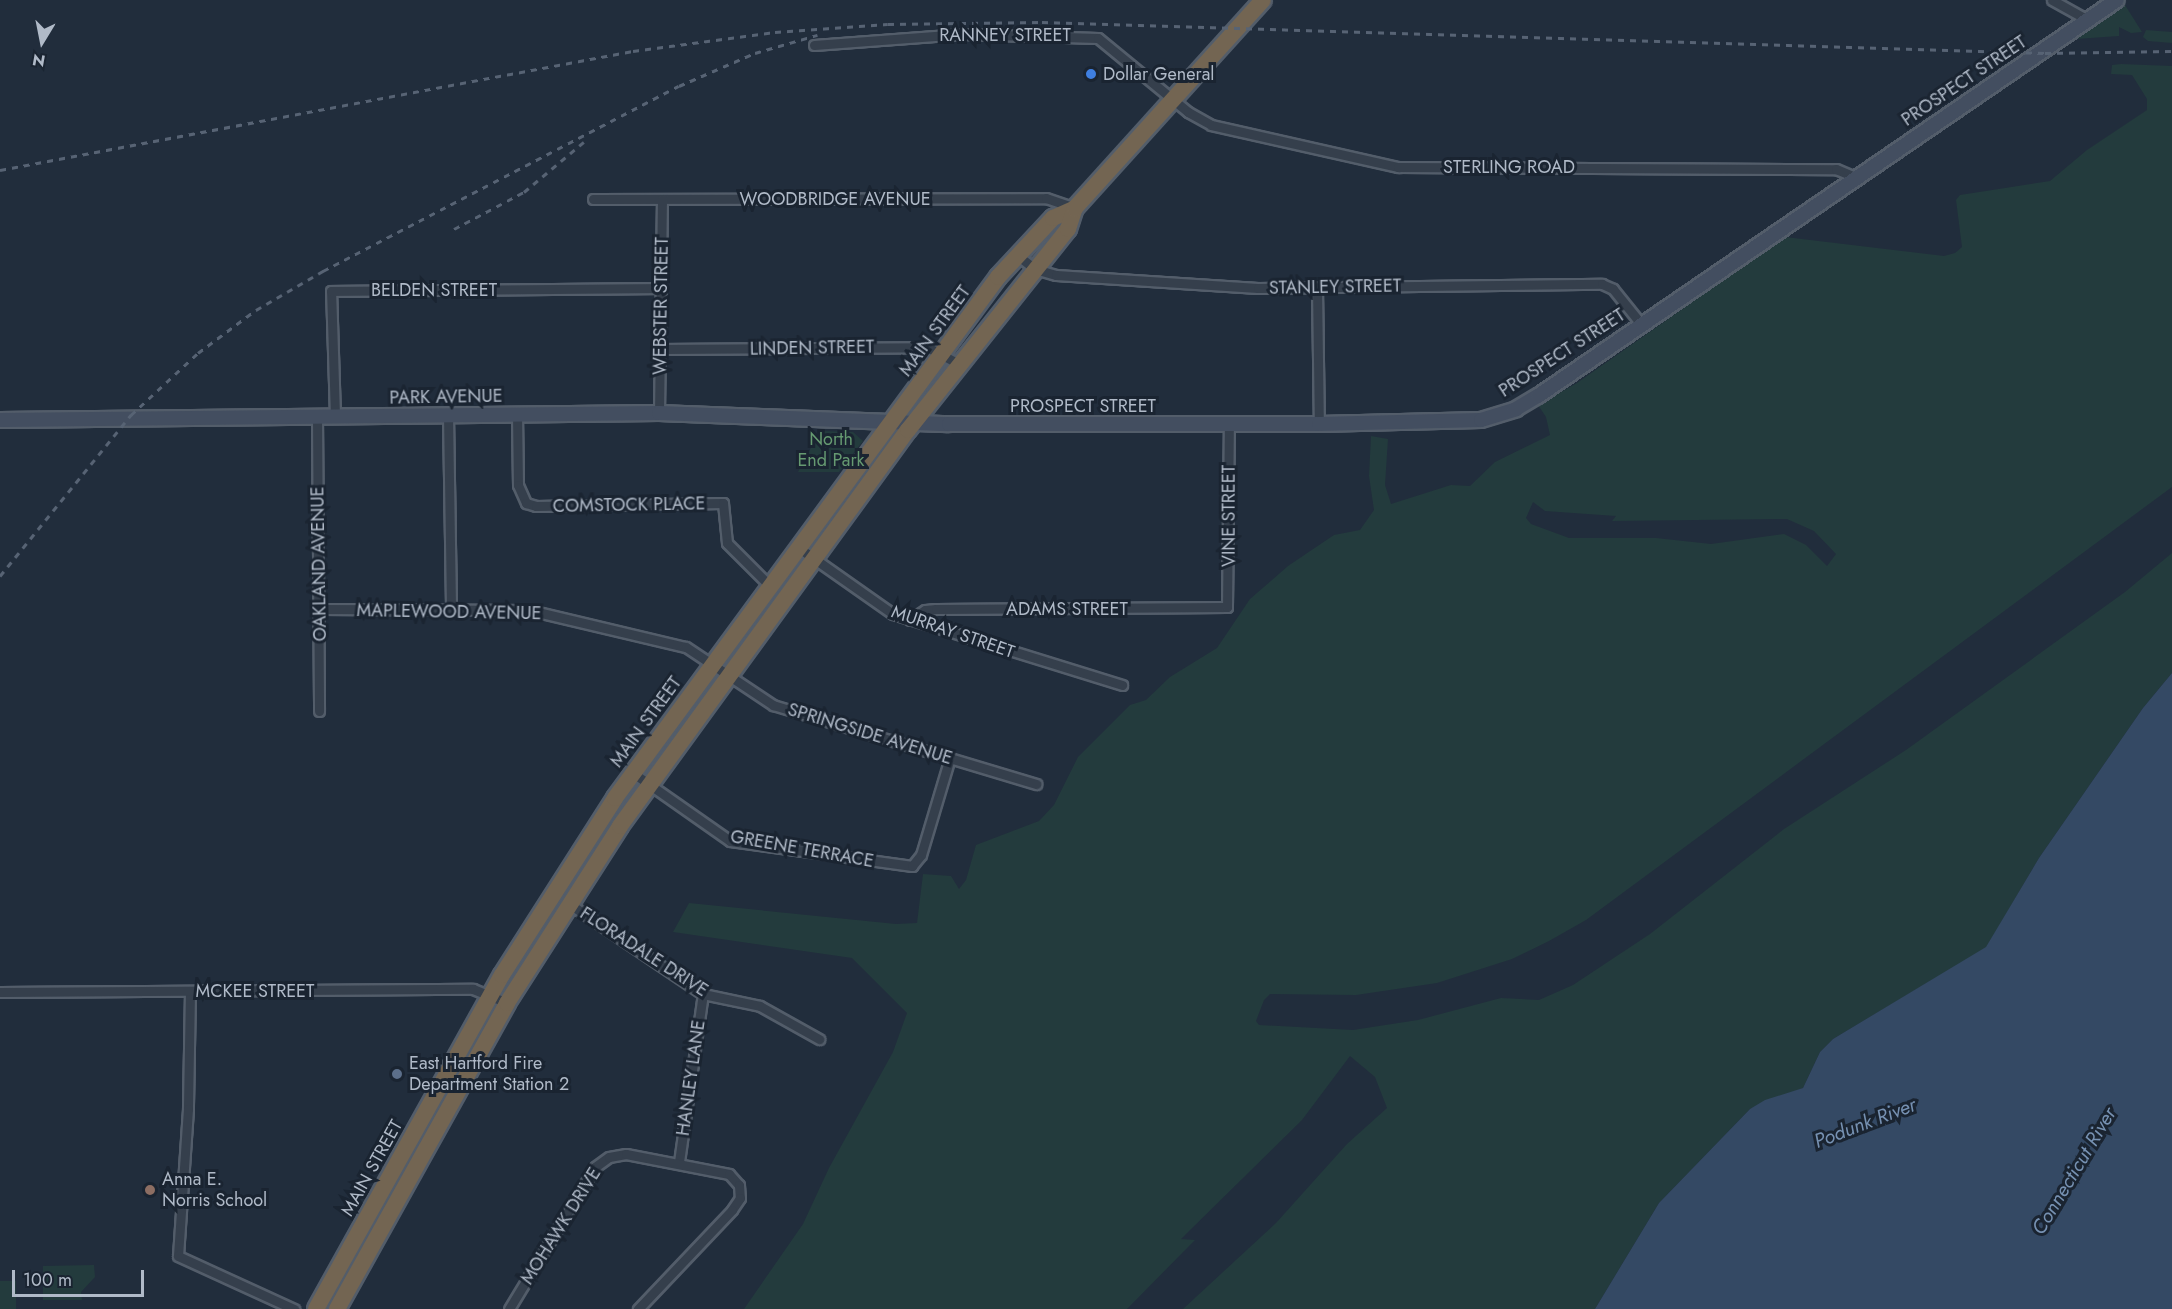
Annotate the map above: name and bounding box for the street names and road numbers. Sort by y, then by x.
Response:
street label: RANNEY STREET [939,24,1071,46]
street label: PROSPECT STREET [1898,31,2030,131]
street label: STERLING ROAD [1443,156,1575,178]
street label: WOODBRIDGE AVENUE [739,188,931,210]
street label: WEBSTER STREET [649,237,673,375]
street label: STANLEY STREET [1269,275,1401,299]
street label: BELDEN STREET [371,279,497,301]
street label: MAIN STREET [895,281,975,381]
street label: PROSPECT STREET [1495,304,1629,402]
street label: LINDEN STREET [750,336,874,360]
street label: PARK AVENUE [389,385,503,409]
street label: PROSPECT STREET [1010,395,1156,417]
street label: VINE STREET [1218,465,1240,567]
street label: OAKLAND AVENUE [307,486,331,642]
street label: COMSTOCK PLACE [552,493,706,517]
street label: ADAMS STREET [1006,598,1128,620]
street label: MAPLEWOOD AVENUE [356,600,542,624]
street label: MURRAY STREET [889,601,1017,663]
street label: MAIN STREET [606,672,686,772]
street label: SPRINGSIDE AVENUE [785,699,955,769]
street label: GREENE TERRACE [729,826,875,872]
street label: FLORADALE DRIVE [576,903,712,1001]
street label: MCKEE STREET [196,980,314,1002]
street label: HANLEY LANE [672,1019,710,1137]
street label: MAIN STREET [337,1116,407,1220]
street label: MOHAWK DRIVE [516,1164,606,1288]

